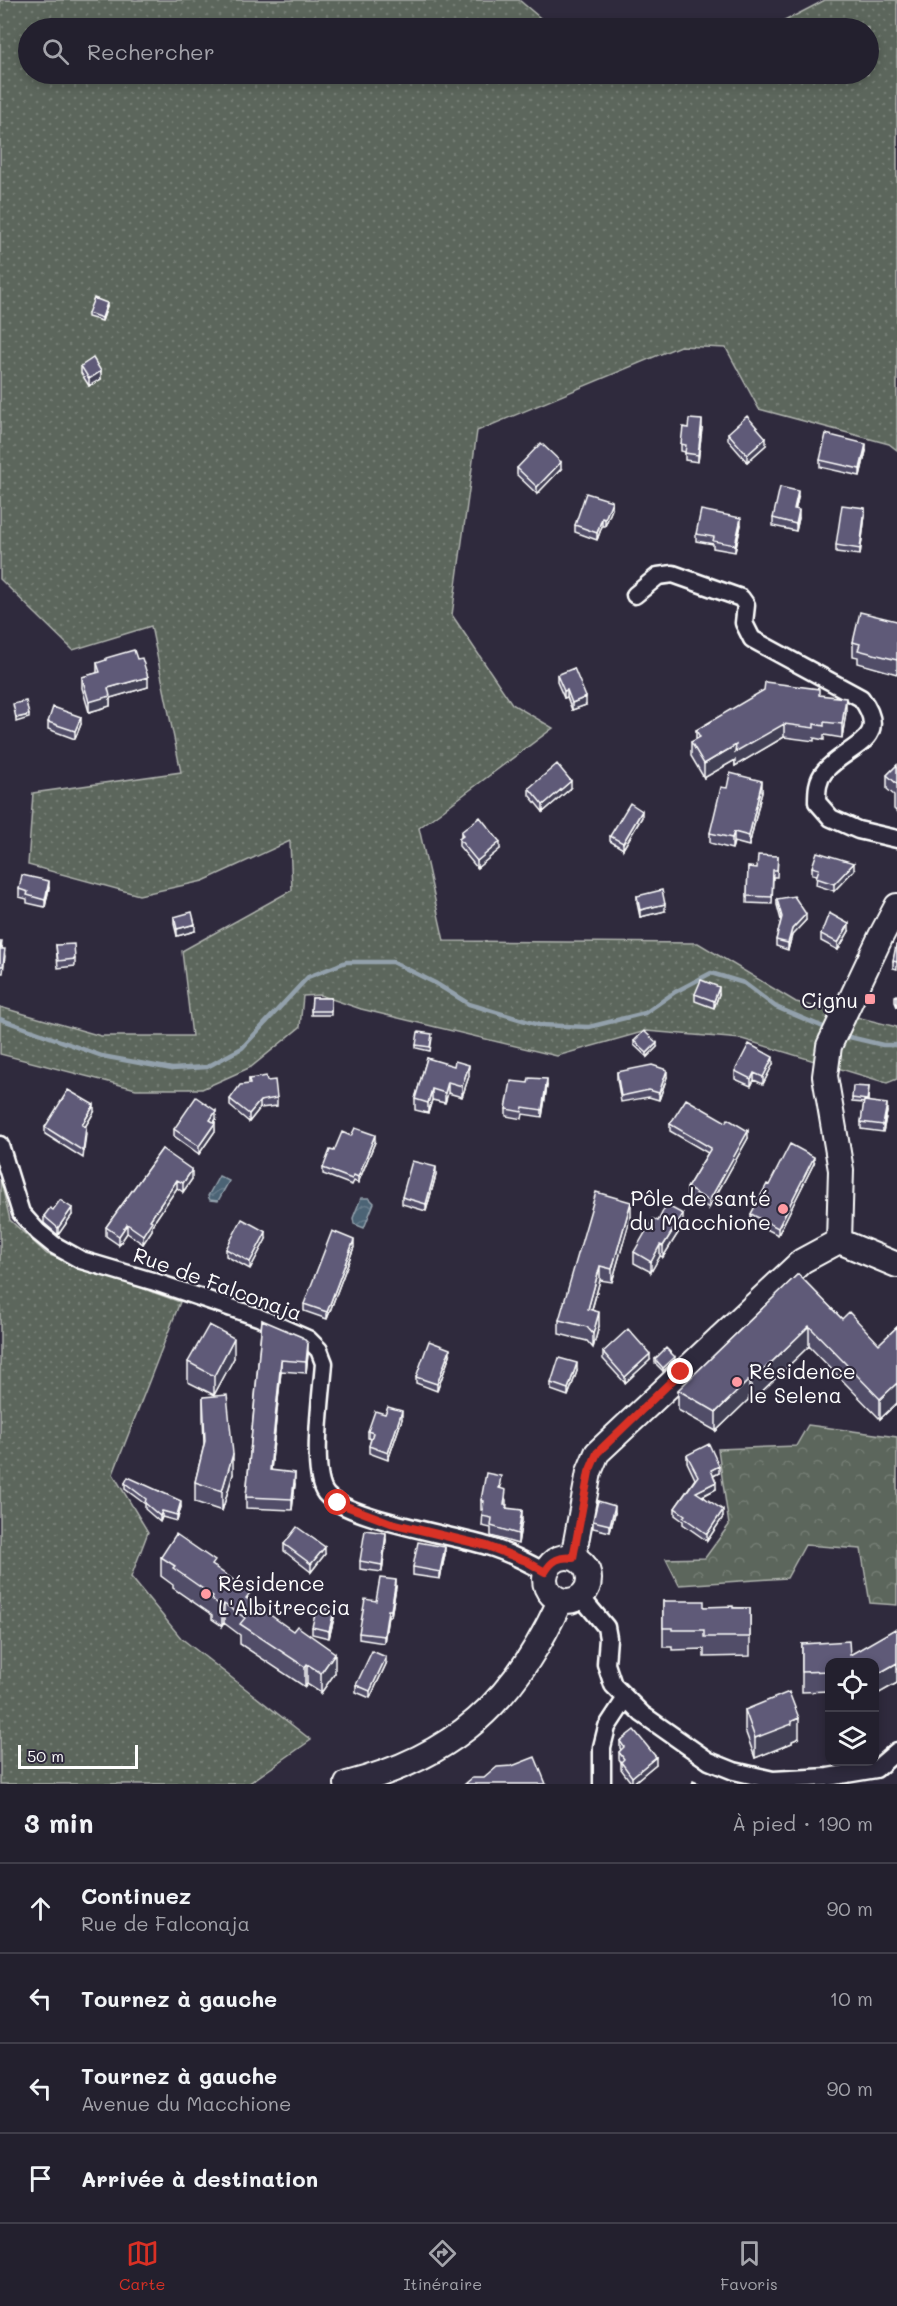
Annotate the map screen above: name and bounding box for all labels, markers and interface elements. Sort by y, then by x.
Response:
search box [18,18,879,84]
icon: search [39,35,72,68]
text: Rechercher [87,37,215,66]
place label: Cignu [801,986,858,1013]
marker: Cignu [863,992,877,1006]
place label: Pôle de santé du Macchione [630,1184,771,1235]
marker: Pôle de santé du Macchione [776,1202,790,1216]
street label: Rue de Falconaja [130,1240,306,1326]
place label: Résidence le Selena [749,1357,856,1408]
route end [667,1358,693,1384]
marker: Résidence le Selena [730,1375,744,1389]
route start [324,1489,350,1515]
place label: Résidence L'Albitreccia [218,1569,350,1620]
marker: Résidence L'Albitreccia [199,1587,213,1601]
map controls [825,1658,879,1766]
button: locate [825,1658,879,1712]
button: layers [825,1712,879,1766]
scale bar [18,1742,138,1770]
text: 50 m [27,1745,64,1766]
text: 3 min [24,1806,93,1840]
text: À pied · 190 m [732,1810,873,1836]
text: Continuez [81,1881,191,1910]
icon: ahead [24,1892,57,1925]
text: 90 m [827,1895,873,1921]
text: Rue de Falconaja [81,1910,250,1936]
icon: left [24,1982,57,2015]
text: Tournez à gauche [81,1984,277,2013]
text: 10 m [829,1985,873,2011]
text: Tournez à gauche [81,2061,277,2090]
icon: left [24,2072,57,2105]
text: 90 m [827,2075,873,2101]
text: Avenue du Macchione [81,2090,291,2116]
icon: arrive [24,2162,57,2195]
text: Arrivée à destination [81,2164,318,2193]
tab: Carte [119,2237,165,2294]
tab: Itinéraire [404,2237,482,2294]
tab: Favoris [720,2237,778,2294]

